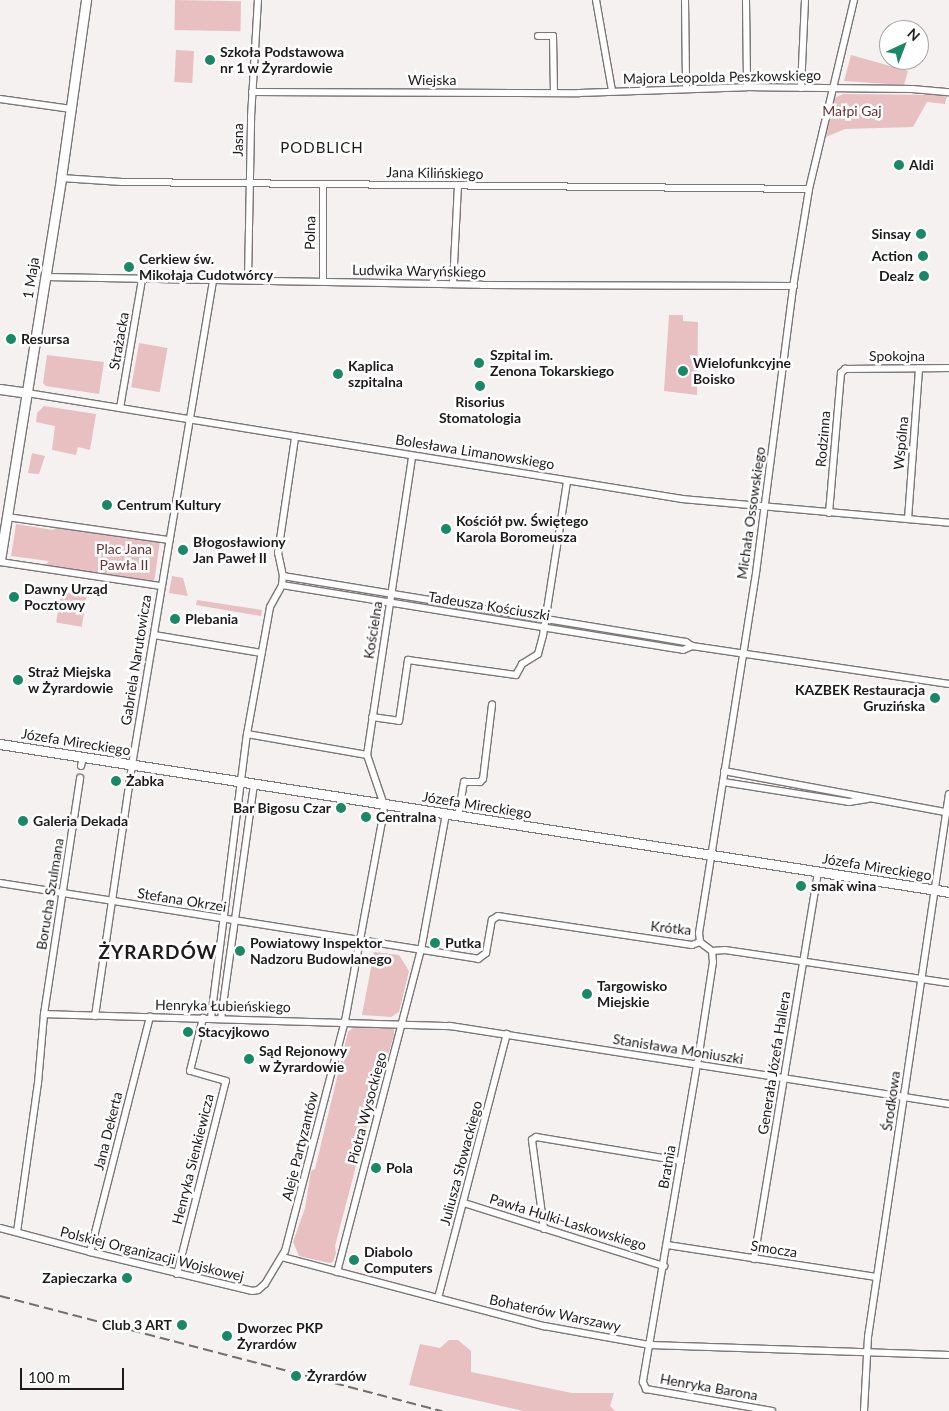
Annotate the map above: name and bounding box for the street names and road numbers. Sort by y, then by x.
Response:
street label: Majora Leopolda Peszkowskiego [623,67,821,87]
street label: Wiejska [408,72,456,88]
street label: Jasna [229,123,247,157]
street label: Jana Kilińskiego [386,164,484,182]
street label: Polna [301,216,319,250]
street label: 1 Maja [19,256,43,300]
street label: Ludwika Waryńskiego [352,261,486,281]
street label: Strażacka [106,311,132,371]
street label: Spokojna [869,348,925,364]
street label: Rodzinna [812,410,834,468]
street label: Wspólna [890,416,912,470]
street label: Bolesława Limanowskiego [394,431,556,473]
street label: Michała Ossowskiego [733,446,769,580]
street label: Tadeusza Kościuszki [427,588,551,624]
street label: Gabriela Narutowicza [117,593,155,727]
street label: Kościelna [360,600,386,660]
street label: Józefa Mireckiego [20,725,132,759]
street label: Józefa Mireckiego [421,788,533,822]
street label: Borucha Szulmana [33,837,67,951]
street label: Józefa Mireckiego [821,850,933,884]
street label: Stefana Okrzei [136,885,228,915]
street label: Krótka [650,918,692,938]
street label: Generała Józefa Hallera [754,990,794,1136]
street label: Henryka Łubieńskiego [155,996,291,1016]
street label: Stanisława Moniuszki [612,1030,744,1068]
street label: Piotra Wysockiego [344,1050,390,1166]
street label: Środkowa [878,1070,904,1132]
street label: Jana Dekerta [90,1090,126,1172]
street label: Aleje Partyzantów [278,1090,322,1202]
street label: Henryka Sienkiewicza [169,1092,217,1226]
street label: Juliusza Słowackiego [436,1099,486,1227]
street label: Bratnia [655,1144,679,1190]
street label: Pawła Hulki-Laskowskiego [488,1190,648,1254]
street label: Polskiej Organizacji Wojskowej [58,1223,246,1285]
street label: Smocza [750,1237,798,1261]
street label: Bohaterów Warszawy [488,1291,622,1335]
street label: Henryka Barona [659,1370,759,1404]

